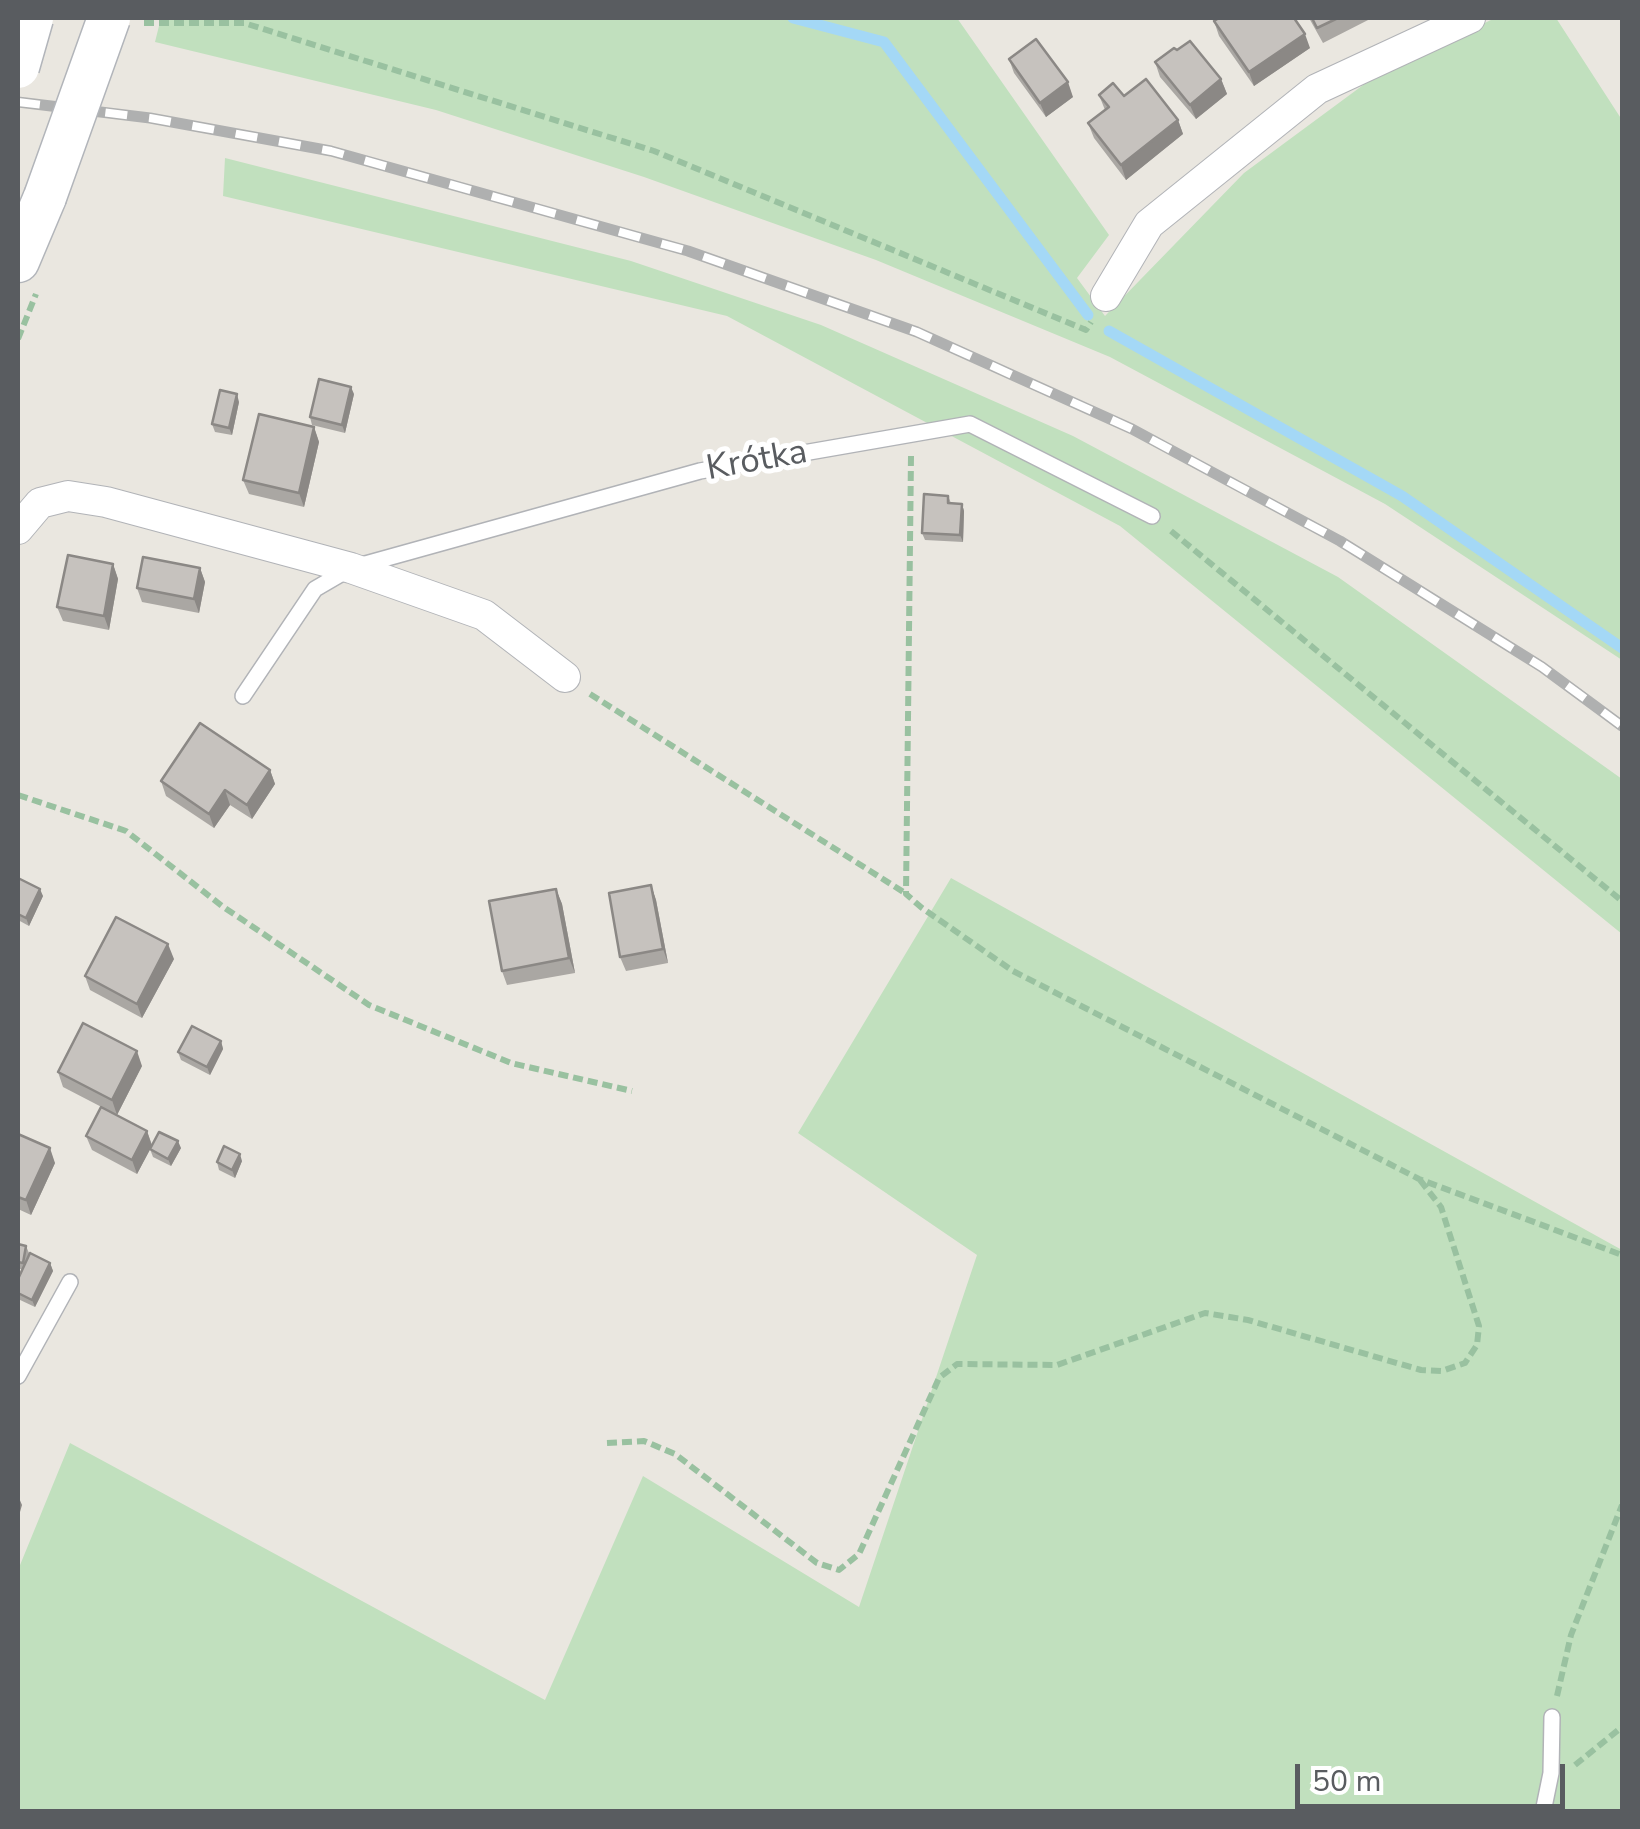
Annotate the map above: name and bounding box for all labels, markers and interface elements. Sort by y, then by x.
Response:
street label: Krótka [703,432,811,492]
scale bar [1300,1744,1570,1806]
text: 50 m [1312,1761,1381,1802]

